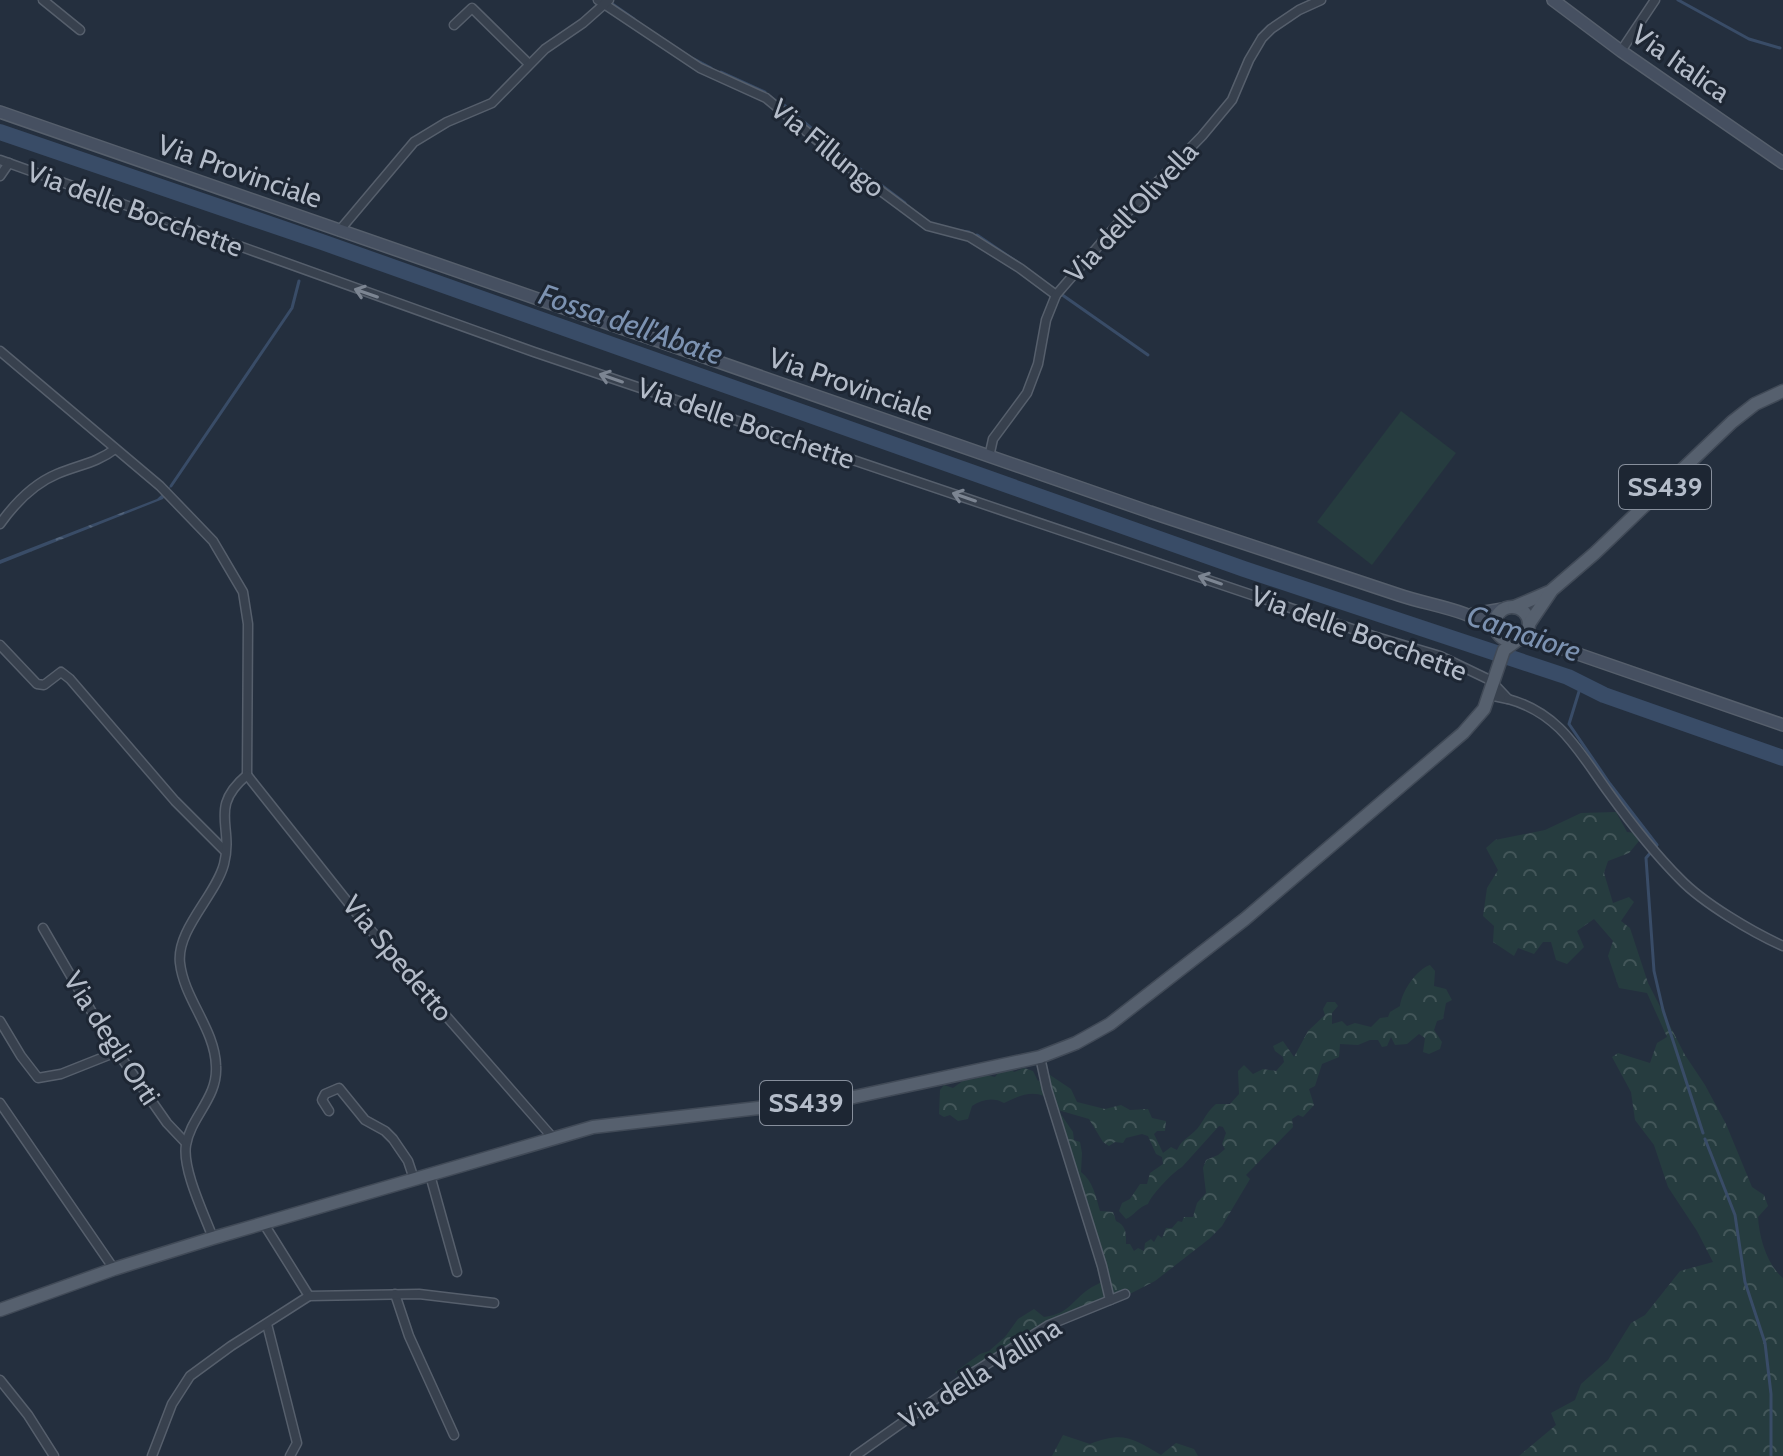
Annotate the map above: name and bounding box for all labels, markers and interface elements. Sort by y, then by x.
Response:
street label: Via Italica [1625,17,1737,109]
street label: Via Fillungo [764,92,892,204]
street label: Via Provinciale [153,127,327,215]
street label: Via dell'Olivella [1057,134,1205,289]
street label: Via delle Bocchette [22,154,248,264]
water label: Fossa dell'Abate [534,275,728,373]
one-way arrow [353,284,378,299]
street label: Via Provinciale [764,340,938,428]
one-way arrow [599,369,624,384]
street label: Via delle Bocchette [633,370,859,476]
road number: SS439 [1619,465,1711,509]
one-way arrow [952,488,977,503]
one-way arrow [1198,571,1223,586]
street label: Via delle Bocchette [1246,578,1472,688]
water label: Camaiore [1462,596,1586,670]
street label: Via Spedetto [335,888,461,1028]
street label: Via degli Orti [56,965,168,1111]
road number: SS439 [760,1081,852,1125]
street label: Via della Vallina [893,1309,1068,1436]

